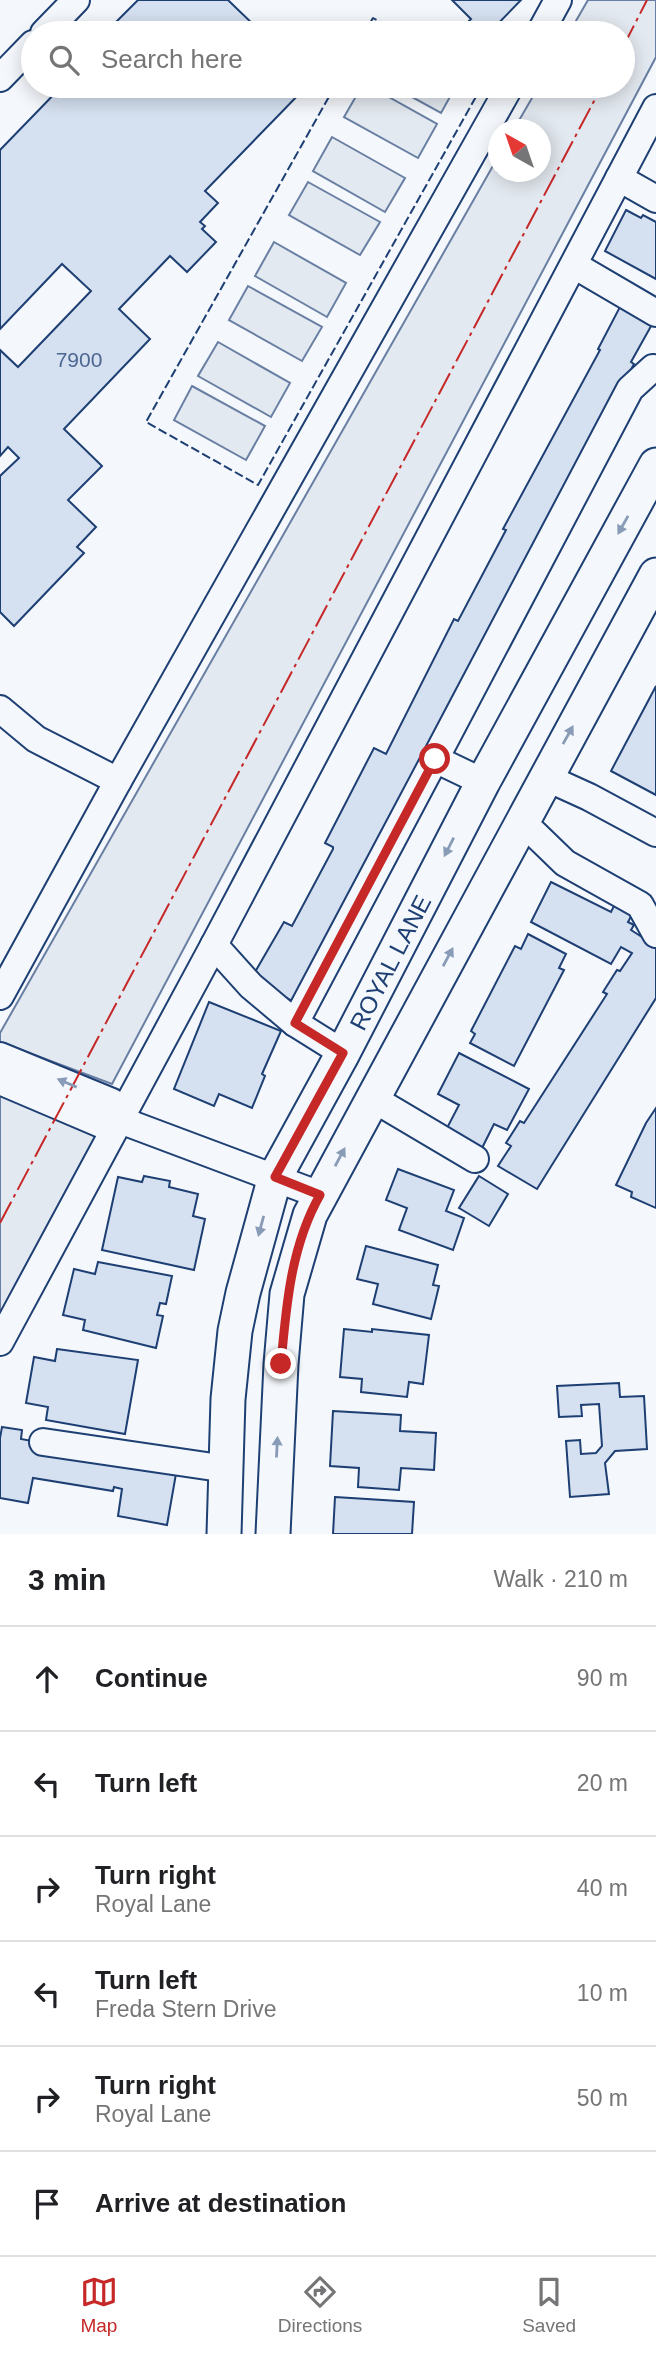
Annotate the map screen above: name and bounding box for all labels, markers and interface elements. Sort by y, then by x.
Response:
search box [21,21,635,98]
icon: search [45,41,83,79]
text: Search here [101,44,243,74]
north arrow [488,119,551,182]
house number: 7900 [56,348,102,371]
one-way arrow [617,515,629,535]
one-way arrow [562,725,574,745]
route start [419,743,450,774]
one-way arrow [444,838,456,858]
street label: ROYAL LANE [344,890,436,1034]
one-way arrow [442,947,454,967]
one-way arrow [57,1077,78,1088]
one-way arrow [335,1147,346,1167]
one-way arrow [255,1215,265,1236]
route end [265,1348,296,1379]
one-way arrow [272,1436,283,1458]
text: 3 min [28,1563,106,1596]
text: Walk · 210 m [493,1566,628,1592]
icon: ahead [28,1660,66,1698]
text: Continue [95,1663,208,1693]
text: 90 m [577,1665,628,1691]
icon: left [28,1765,66,1803]
text: Turn left [95,1768,197,1798]
text: 20 m [577,1770,628,1796]
text: Turn right [95,1860,216,1890]
icon: right [28,1870,66,1908]
text: 40 m [577,1875,628,1901]
text: Royal Lane [95,1891,211,1917]
text: Turn left [95,1965,197,1995]
icon: left [28,1975,66,2013]
text: 10 m [577,1980,628,2006]
text: Freda Stern Drive [95,1996,277,2022]
text: Turn right [95,2070,216,2100]
icon: right [28,2080,66,2118]
text: 50 m [577,2085,628,2111]
text: Royal Lane [95,2101,211,2127]
icon: arrive [28,2185,66,2223]
text: Arrive at destination [95,2188,346,2218]
tab: Map [80,2273,118,2337]
tab: Directions [278,2273,362,2337]
tab: Saved [522,2273,576,2337]

